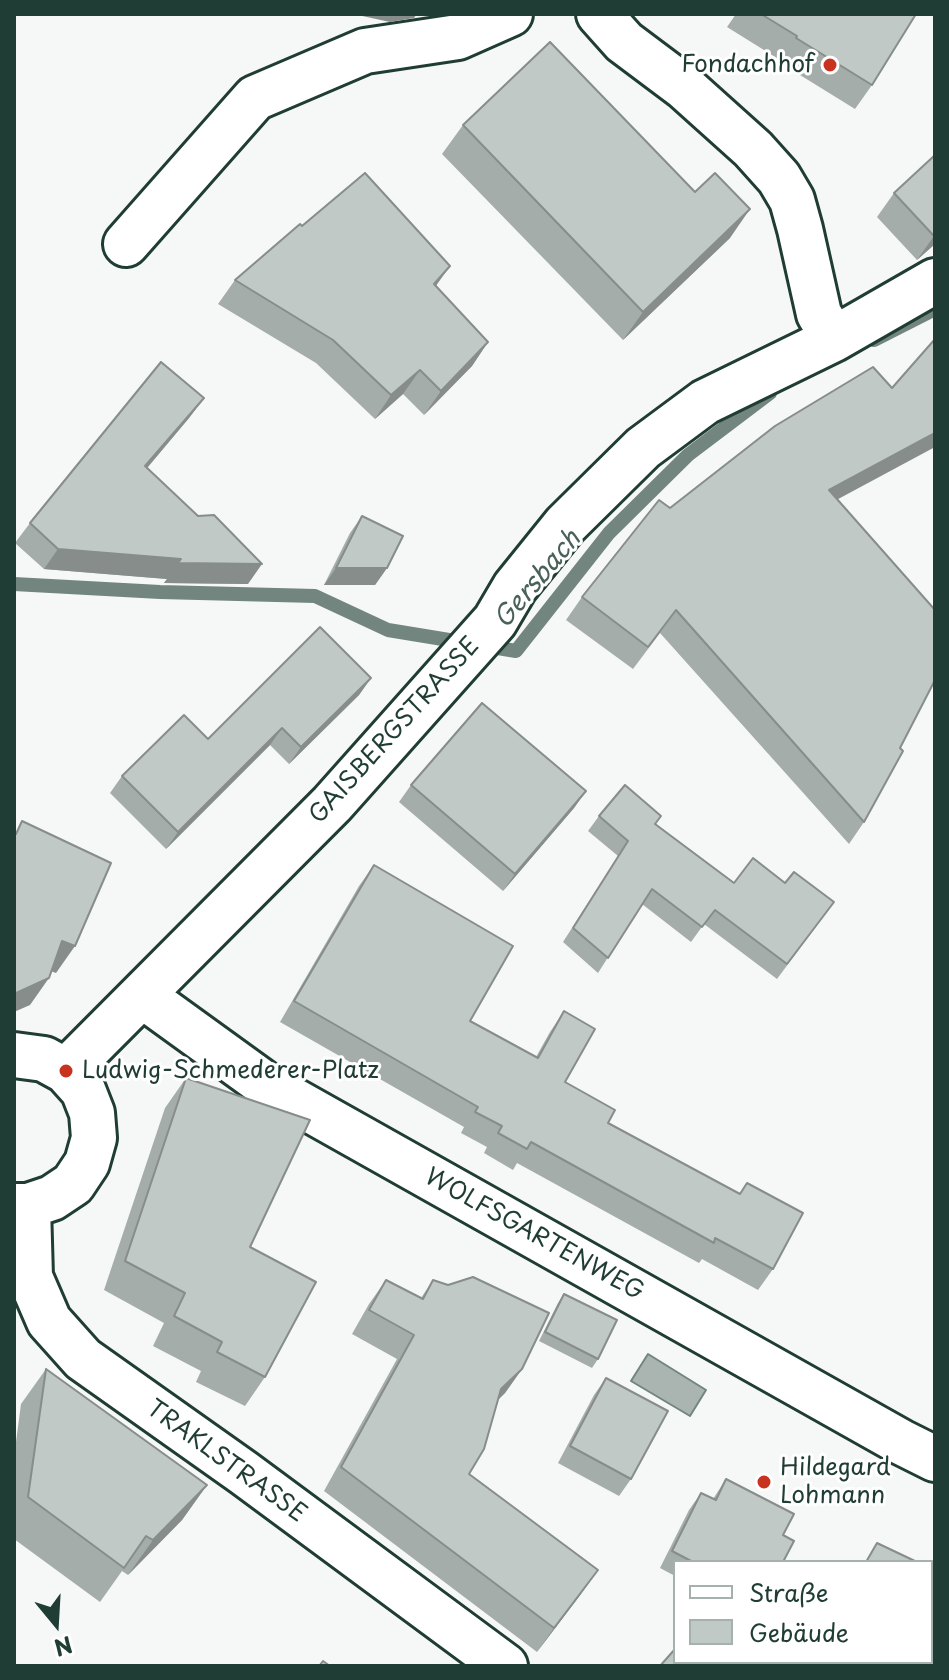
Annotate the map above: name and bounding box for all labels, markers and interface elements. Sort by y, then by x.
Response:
place label: Fondachhof [681,51,814,79]
marker: Fondachhof [821,56,839,74]
water label: Gersbach [488,525,588,635]
street label: GAISBERGSTRASSE [304,632,486,830]
place label: Ludwig-Schmederer-Platz [82,1057,379,1085]
marker: Ludwig-Schmederer-Platz [57,1062,75,1080]
street label: WOLFSGARTENWEG [420,1163,648,1307]
street label: TRAKLSTRASSE [141,1395,311,1529]
place label: Hildegard Lohmann [780,1454,891,1510]
marker: Hildegard Lohmann [755,1473,773,1491]
legend [673,1560,933,1664]
text: Straße [749,1574,828,1610]
north arrow [16,1584,96,1664]
text: Gebäude [749,1614,849,1650]
text: N [50,1629,77,1666]

